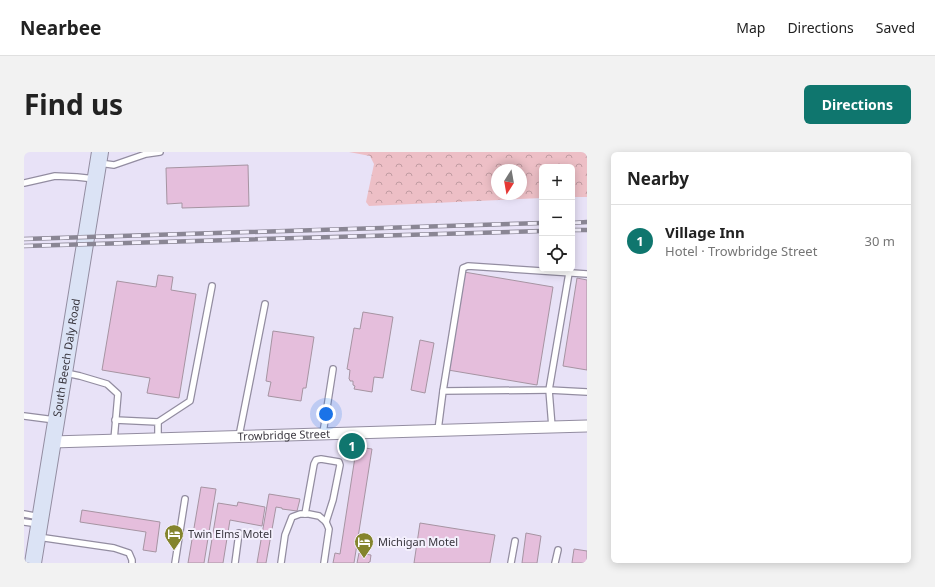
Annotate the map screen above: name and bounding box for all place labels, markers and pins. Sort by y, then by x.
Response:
pin: 1 [339,431,365,461]
hotel icon: Twin Elms Motel [163,523,185,551]
place label: Twin Elms Motel [188,526,272,541]
hotel icon: Michigan Motel [353,531,375,559]
place label: Michigan Motel [378,534,458,549]

